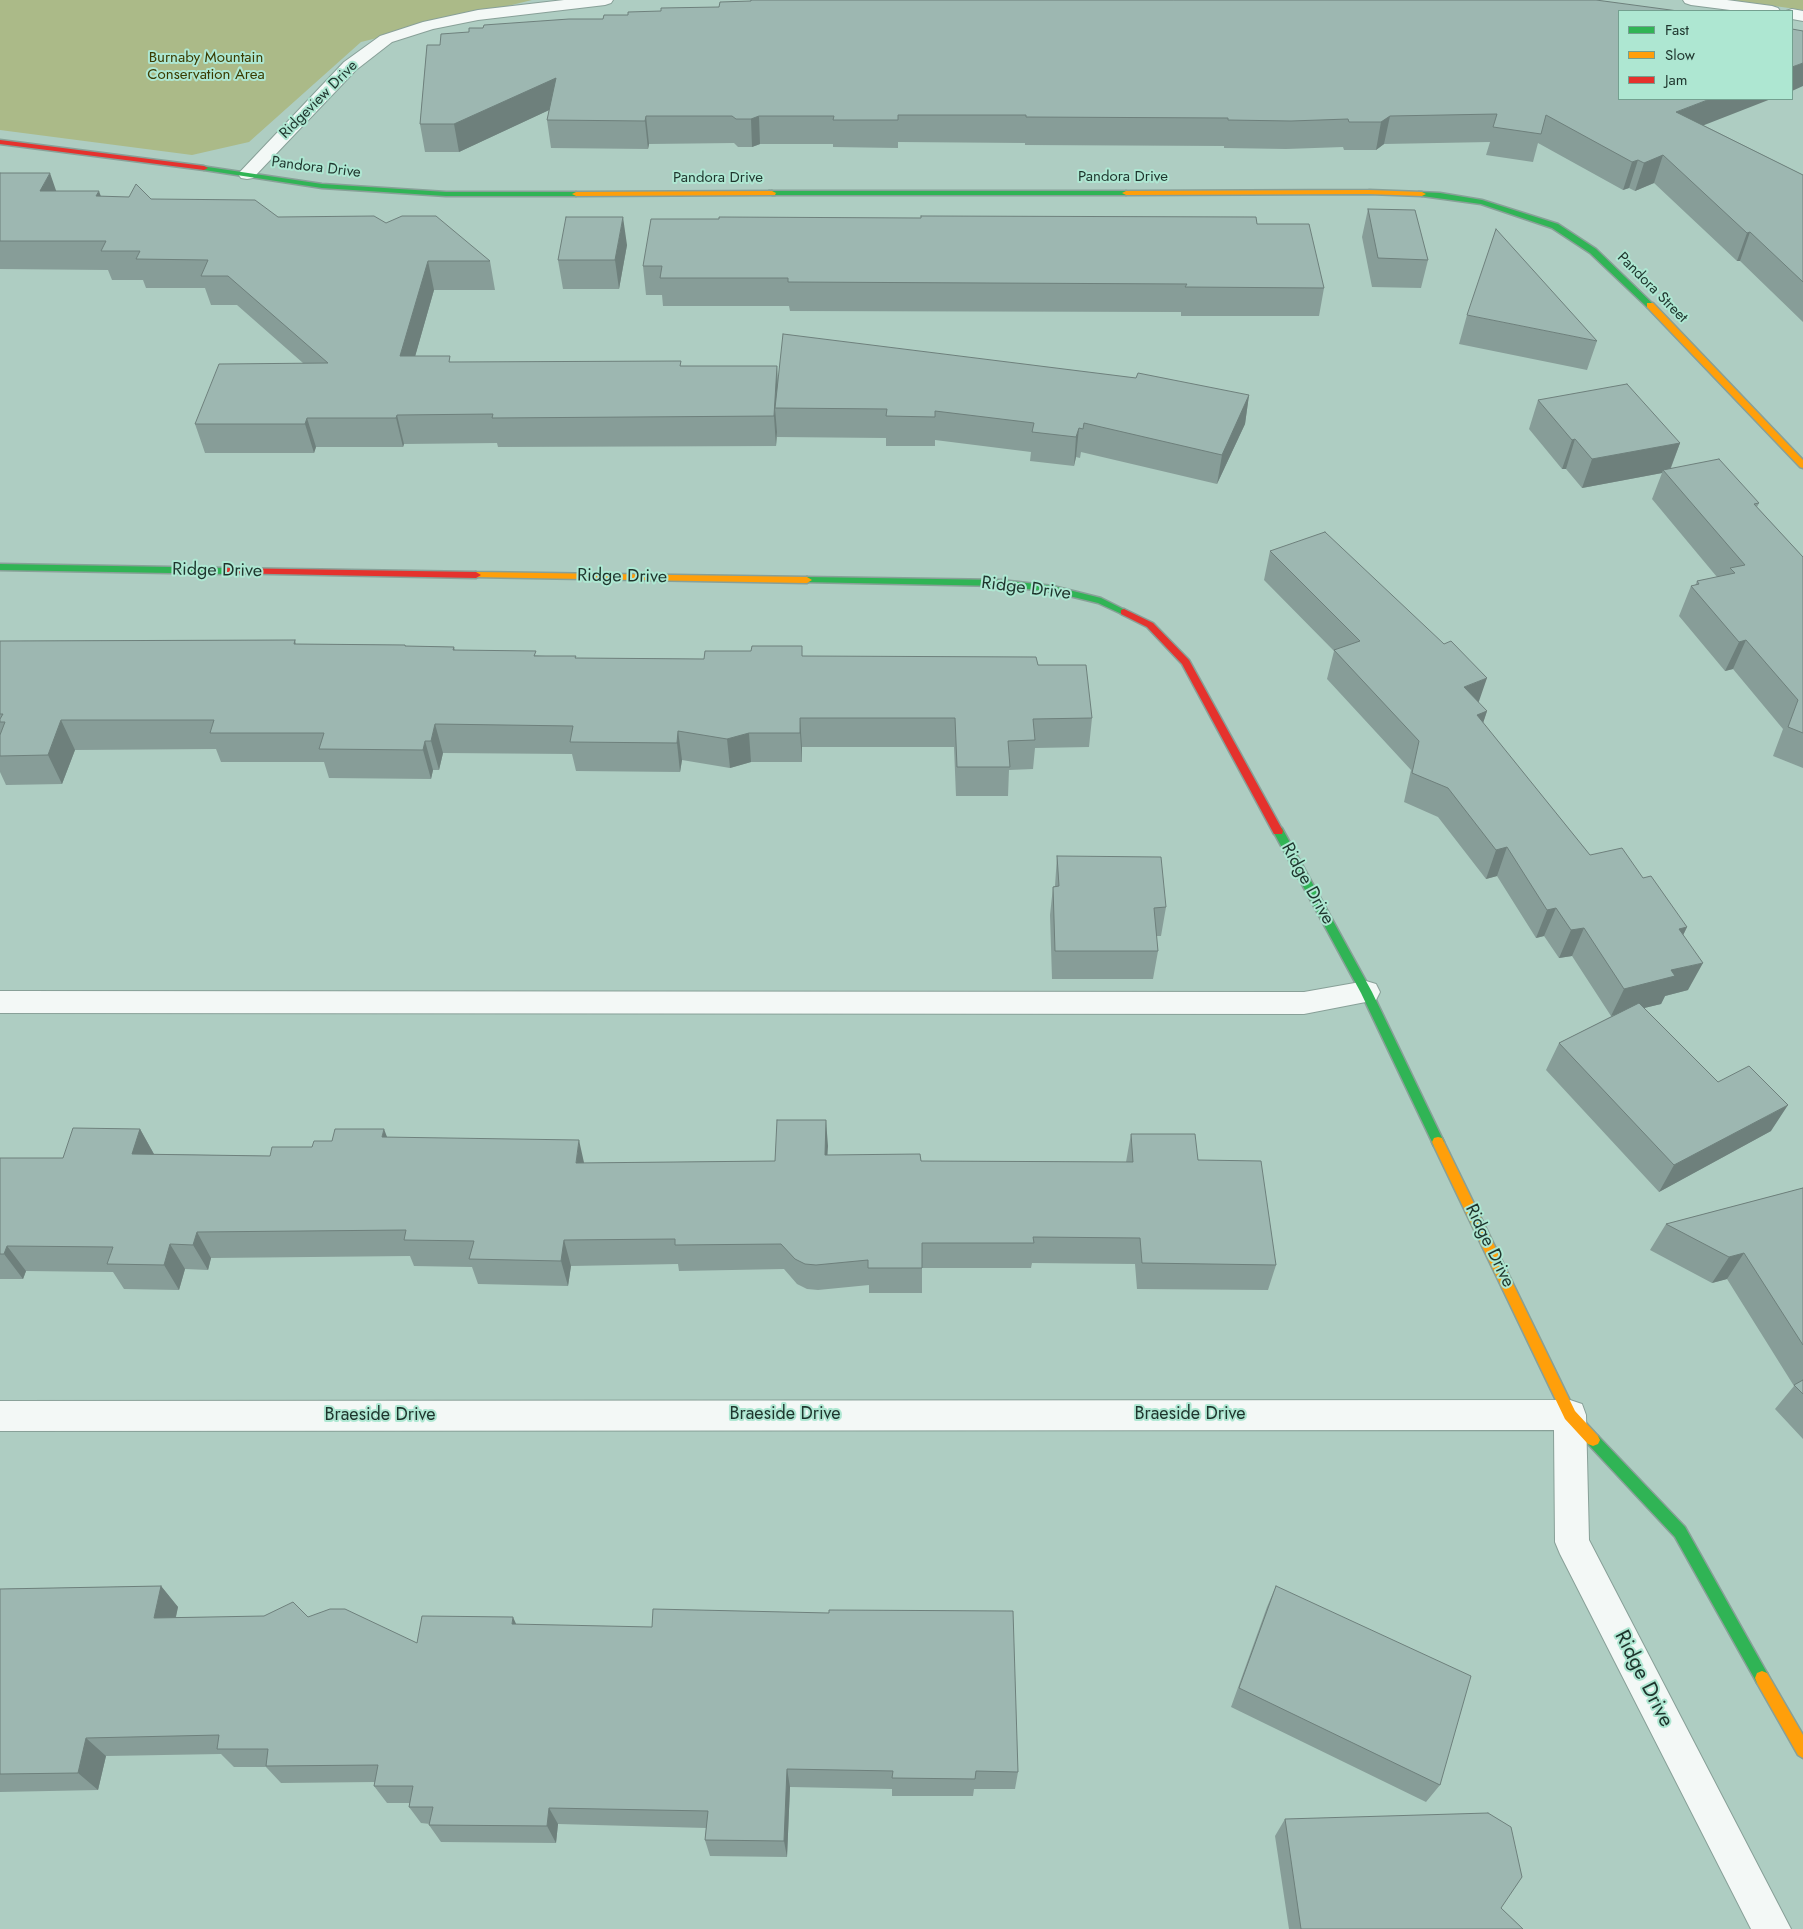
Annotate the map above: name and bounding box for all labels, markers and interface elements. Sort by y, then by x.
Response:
legend [1618,10,1793,100]
text: Fast [1665,19,1689,41]
text: Slow [1665,44,1695,66]
park label: Burnaby Mountain Conservation Area [147,49,265,84]
street label: Ridgeview Drive [276,57,362,143]
text: Jam [1665,69,1688,91]
street label: Pandora Drive [270,154,362,182]
street label: Pandora Drive [1078,168,1168,186]
street label: Pandora Drive [673,169,763,187]
street label: Pandora Street [1613,249,1691,327]
street label: Ridge Drive [172,559,262,583]
street label: Ridge Drive [577,565,667,589]
street label: Ridge Drive [980,573,1072,605]
street label: Ridge Drive [1276,839,1338,929]
street label: Ridge Drive [1460,1201,1518,1291]
street label: Braeside Drive [729,1404,841,1426]
street label: Braeside Drive [1134,1404,1246,1426]
street label: Braeside Drive [324,1405,436,1427]
street label: Ridge Drive [1608,1627,1678,1731]

